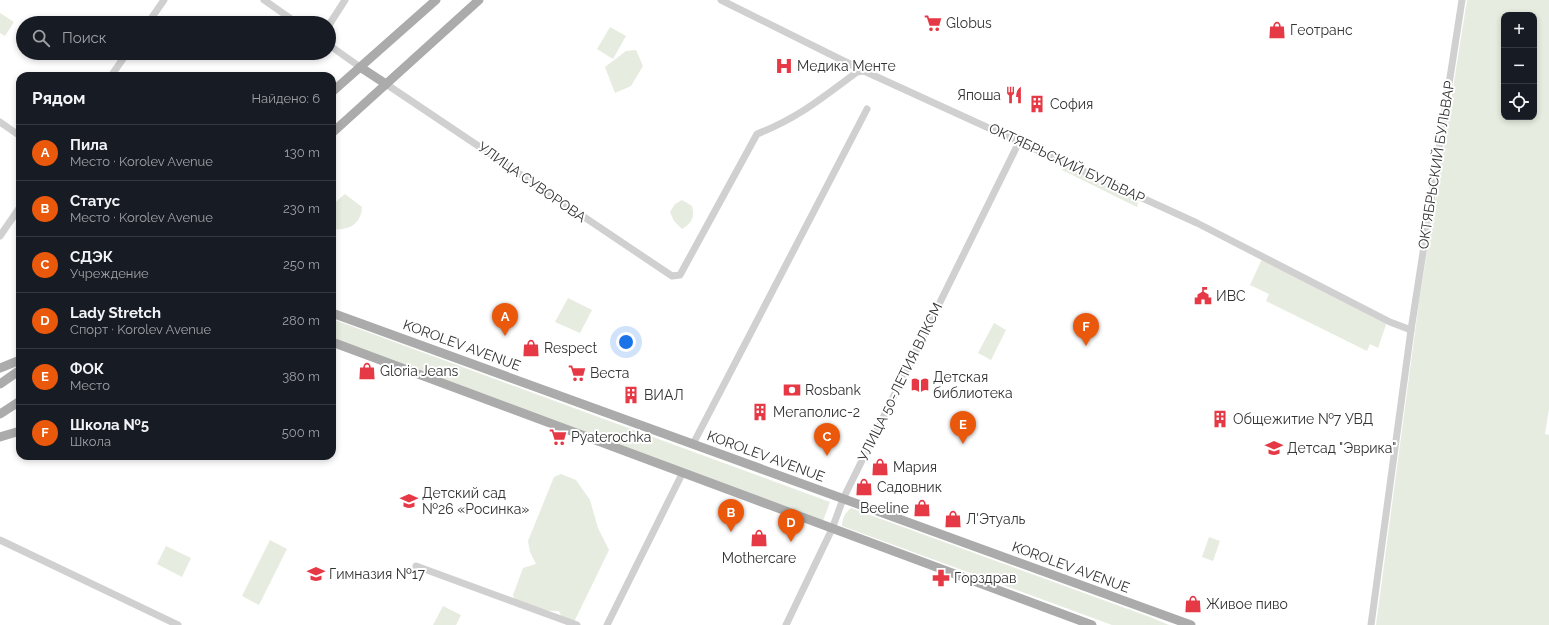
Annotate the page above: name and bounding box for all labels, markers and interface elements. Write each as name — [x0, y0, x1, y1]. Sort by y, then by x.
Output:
map controls — [1501, 12, 1537, 120]
button: + — [1501, 12, 1537, 48]
supermarket icon: Globus — [923, 13, 943, 33]
place label: Globus — [946, 15, 992, 31]
search box — [16, 16, 336, 60]
shop icon: Геотранс — [1267, 20, 1287, 40]
place label: Геотранс — [1290, 22, 1353, 38]
icon: search — [30, 27, 52, 49]
text: Поиск — [62, 29, 107, 47]
button: − — [1501, 48, 1537, 84]
hospital icon: Медика Менте — [774, 56, 794, 76]
place label: Медика Менте — [797, 58, 896, 74]
street label: ОКТЯБРЬСКИЙ БУЛЬВАР — [1414, 79, 1457, 250]
button: locate — [1501, 84, 1537, 120]
restaurant icon: Япоша — [1004, 85, 1024, 105]
place label: Япоша — [957, 87, 1001, 103]
text: Рядом — [32, 88, 85, 108]
text: Найдено: 6 — [252, 91, 320, 106]
building icon: София — [1027, 94, 1047, 114]
place label: София — [1050, 96, 1093, 112]
street label: ОКТЯБРЬСКИЙ БУЛЬВАР — [987, 119, 1148, 206]
text: Пила — [70, 136, 108, 154]
street label: УЛИЦА СУВОРОВА — [475, 139, 590, 226]
text: A — [41, 145, 49, 160]
text: 130 m — [284, 145, 320, 160]
text: Место · Korolev Avenue — [70, 154, 213, 169]
text: Статус — [70, 192, 120, 210]
text: B — [41, 201, 49, 216]
text: 230 m — [283, 201, 320, 216]
text: Место · Korolev Avenue — [70, 210, 213, 225]
text: СДЭК — [70, 248, 113, 266]
text: C — [41, 257, 49, 272]
text: 250 m — [283, 257, 320, 272]
text: Учреждение — [70, 266, 149, 281]
public building icon: ИВС — [1193, 286, 1213, 306]
place label: ИВС — [1216, 288, 1246, 304]
street label: УЛИЦА 50-ЛЕТИЯ ВЛКСМ — [855, 300, 945, 464]
pin: A — [492, 303, 518, 336]
text: Lady Stretch — [70, 304, 161, 322]
text: D — [40, 313, 50, 328]
text: 280 m — [282, 313, 320, 328]
pin: F — [1073, 313, 1099, 346]
street label: KOROLEV AVENUE — [400, 316, 524, 374]
text: Спорт · Korolev Avenue — [70, 322, 211, 337]
your location — [616, 332, 636, 352]
shop icon: Respect — [521, 338, 541, 358]
place label: Respect — [544, 340, 597, 356]
text: ФОК — [70, 360, 104, 378]
shop icon: Gloria Jeans — [357, 361, 377, 381]
place label: Gloria Jeans — [380, 363, 459, 379]
supermarket icon: Веста — [567, 363, 587, 383]
place label: Веста — [590, 365, 630, 381]
text: E — [41, 369, 49, 384]
text: 380 m — [282, 369, 320, 384]
place label: Детская библиотека — [933, 369, 1013, 401]
library icon: Детская библиотека — [910, 375, 930, 395]
text: Место — [70, 378, 110, 393]
bank icon: Rosbank — [782, 380, 802, 400]
place label: Rosbank — [805, 382, 861, 398]
building icon: ВИАЛ — [621, 385, 641, 405]
place label: ВИАЛ — [644, 387, 684, 403]
building icon: Мегаполис-2 — [750, 402, 770, 422]
place label: Мегаполис-2 — [773, 404, 860, 420]
building icon: Общежитие №7 УВД — [1210, 409, 1230, 429]
pin: E — [950, 411, 976, 444]
place label: Общежитие №7 УВД — [1233, 411, 1373, 427]
text: Школа №5 — [70, 416, 149, 434]
pin: C — [814, 423, 840, 456]
text: F — [41, 425, 49, 440]
text: 500 m — [282, 425, 320, 440]
supermarket icon: Pyaterochka — [548, 427, 568, 447]
street label: KOROLEV AVENUE — [705, 427, 827, 485]
place label: Pyaterochka — [571, 429, 651, 445]
text: Школа — [70, 434, 111, 449]
school or university icon: Детсад "Эврика" — [1264, 438, 1284, 458]
place label: Детсад "Эврика" — [1287, 440, 1396, 456]
shop icon: Мария — [870, 457, 890, 477]
place label: Мария — [893, 459, 937, 475]
shop icon: Садовник — [854, 477, 874, 497]
place label: Садовник — [877, 479, 942, 495]
place label: Детский сад №26 «Росинка» — [422, 485, 529, 517]
school or university icon: Детский сад №26 «Росинка» — [399, 491, 419, 511]
shop icon: Beeline — [912, 498, 932, 518]
pin: B — [718, 499, 744, 532]
place label: Beeline — [860, 500, 909, 516]
pin: D — [778, 509, 804, 542]
shop icon: Л'Этуаль — [943, 509, 963, 529]
place label: Л'Этуаль — [966, 511, 1026, 527]
shop icon: Mothercare — [749, 528, 769, 548]
street label: KOROLEV AVENUE — [1010, 538, 1132, 596]
place label: Mothercare — [722, 550, 796, 566]
school or university icon: Гимназия №17 — [306, 564, 326, 584]
place label: Гимназия №17 — [329, 566, 426, 582]
pharmacy icon: Горздрав — [931, 568, 951, 588]
place label: Горздрав — [954, 570, 1016, 586]
shop icon: Живое пиво — [1183, 594, 1203, 614]
place label: Живое пиво — [1206, 596, 1288, 612]

